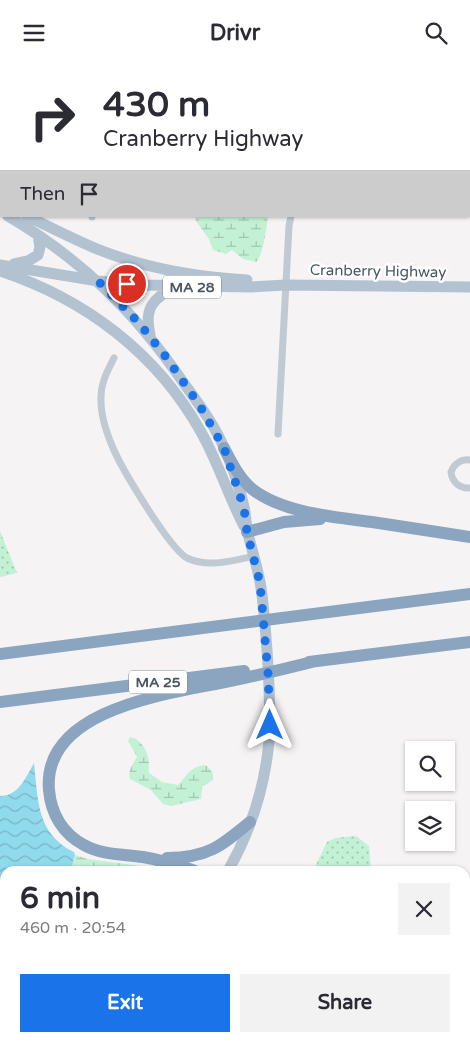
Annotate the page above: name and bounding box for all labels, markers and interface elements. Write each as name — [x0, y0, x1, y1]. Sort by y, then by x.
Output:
icon: menu — [20, 19, 48, 47]
icon: search — [422, 19, 450, 47]
text: Drivr — [210, 20, 260, 46]
text: 430 m — [103, 84, 210, 126]
icon: right — [20, 85, 85, 150]
text: Cranberry Highway — [103, 126, 303, 152]
icon: arrive — [75, 180, 103, 208]
text: Then — [20, 183, 65, 205]
street label: Cranberry Highway — [310, 261, 446, 281]
pin — [106, 263, 148, 305]
icon: arrive — [113, 270, 141, 298]
road number: MA 28 — [163, 275, 221, 298]
road number: MA 25 — [129, 671, 187, 693]
position arrow — [243, 698, 295, 750]
map controls — [405, 741, 455, 851]
button: search — [405, 741, 455, 791]
button: layers — [405, 801, 455, 851]
text: 6 min — [20, 880, 100, 917]
button: close — [398, 883, 450, 935]
text: 460 m · 20:54 — [20, 918, 126, 938]
button: Exit — [20, 974, 230, 1032]
button: Share — [240, 974, 450, 1032]

